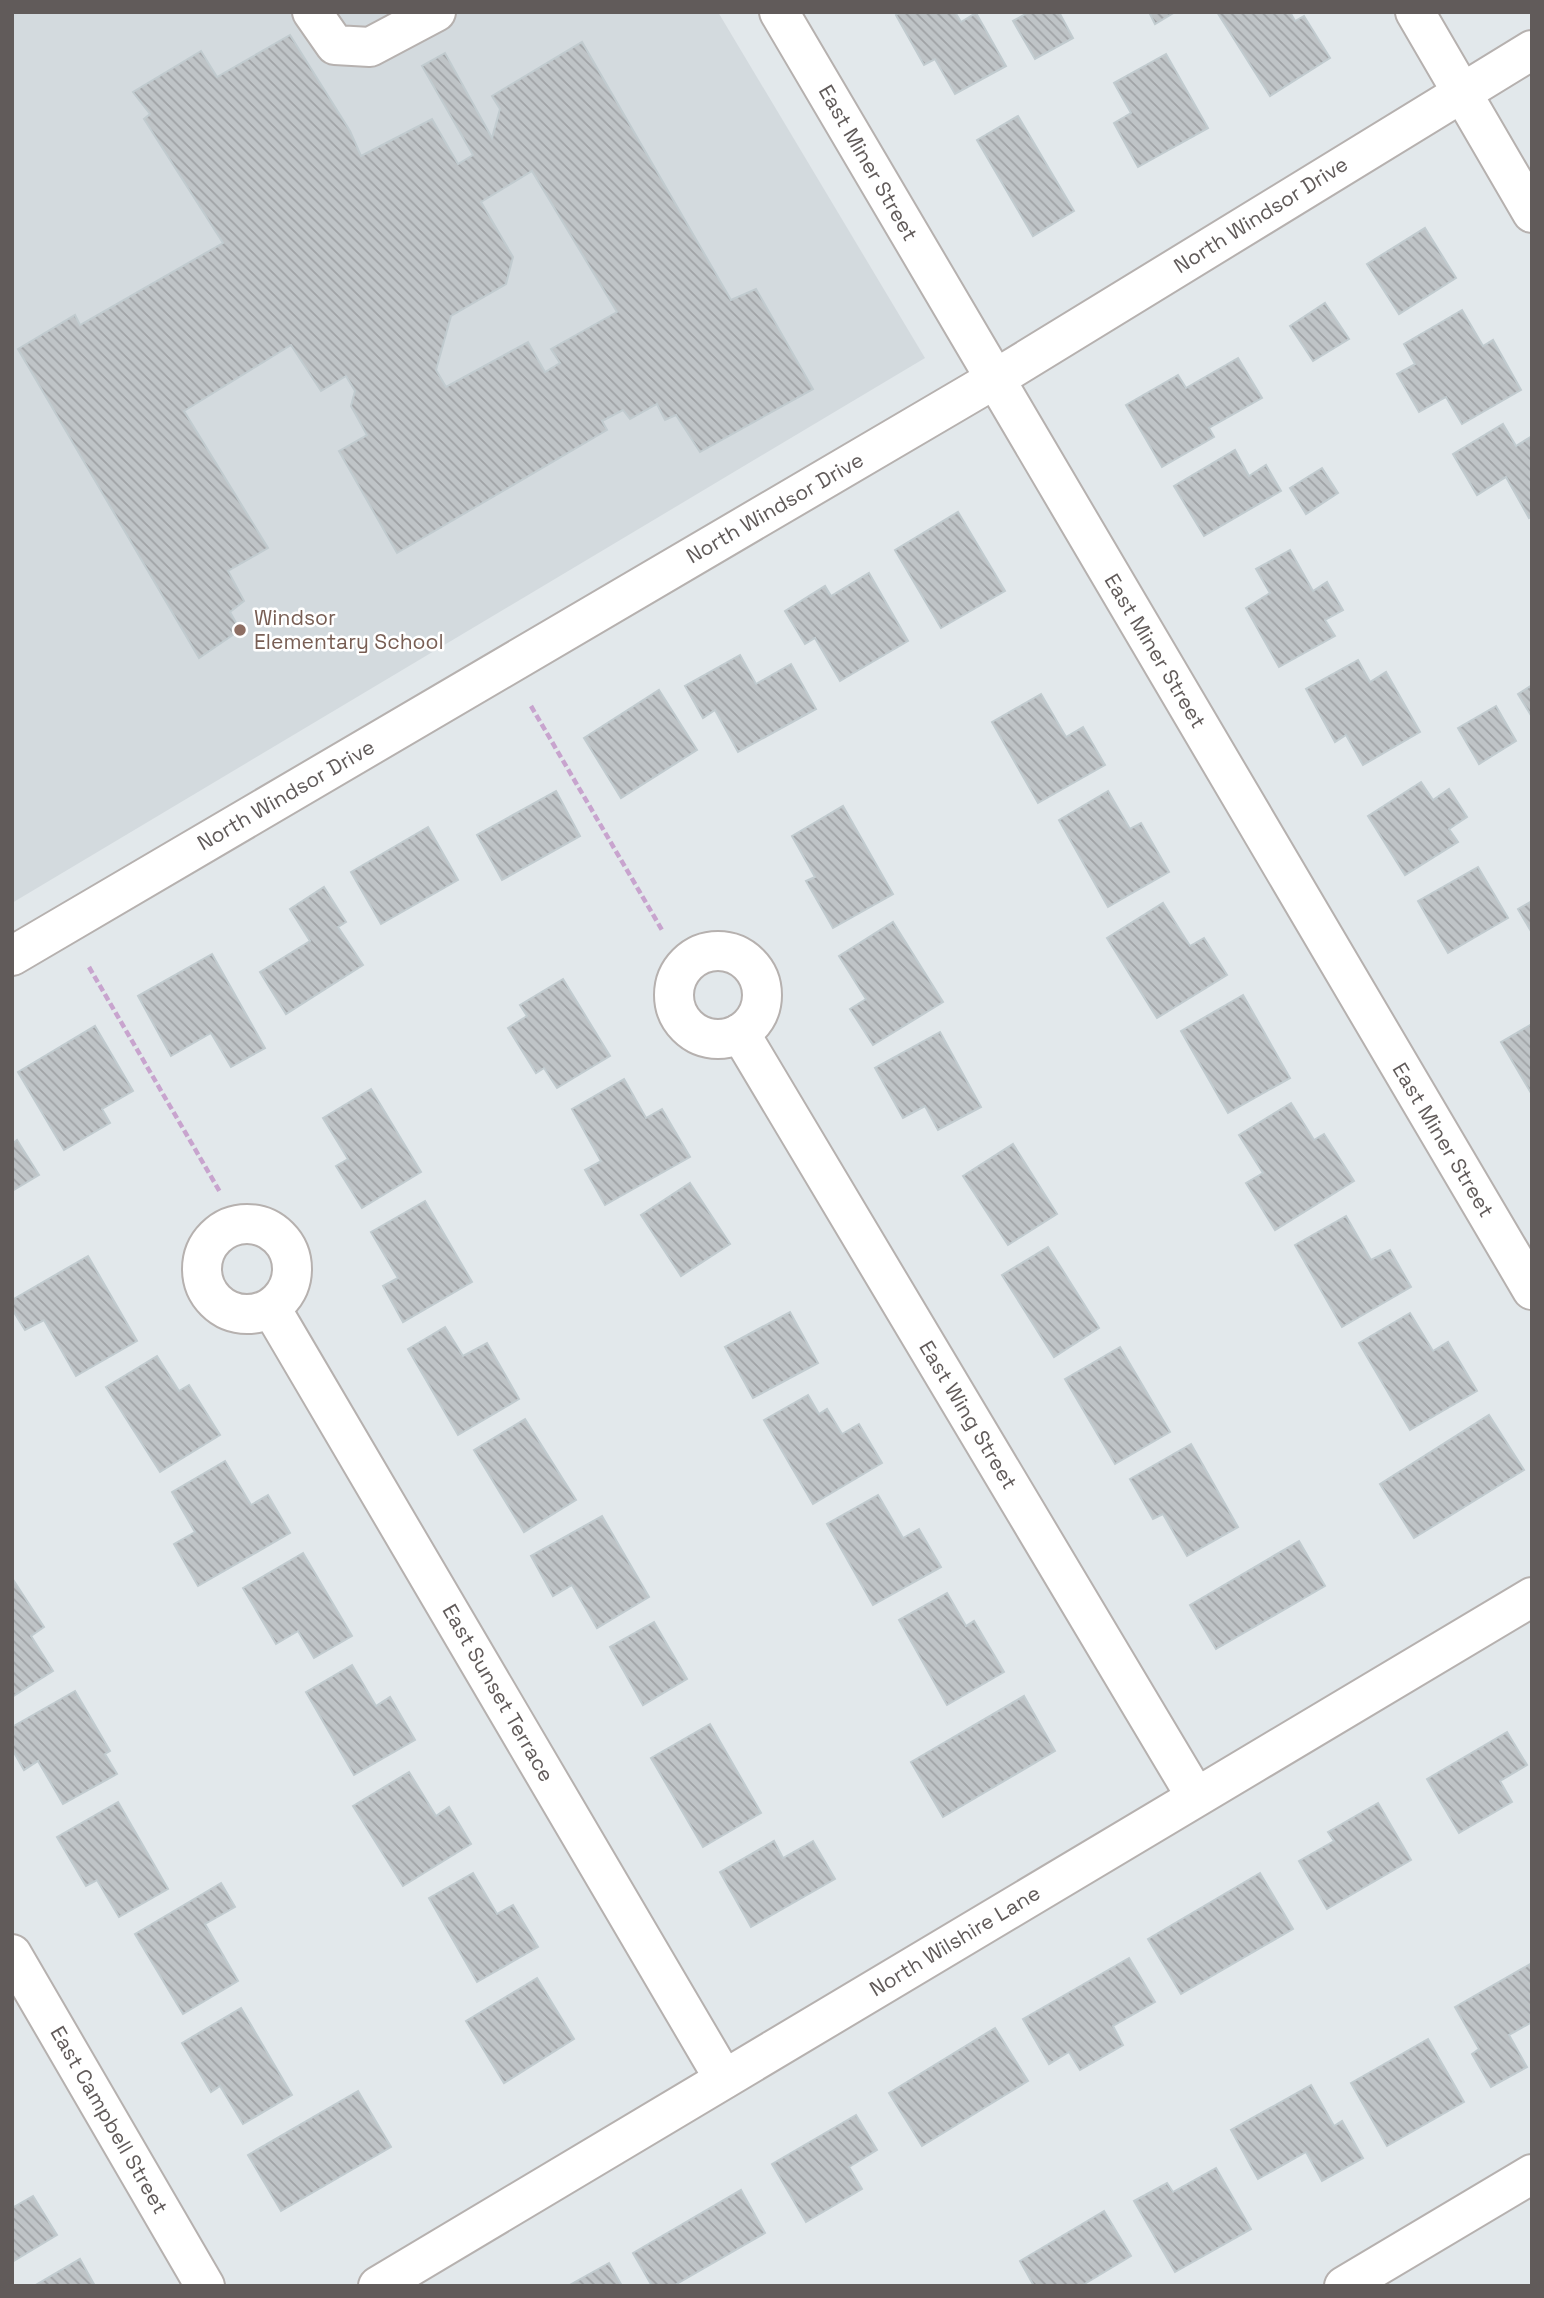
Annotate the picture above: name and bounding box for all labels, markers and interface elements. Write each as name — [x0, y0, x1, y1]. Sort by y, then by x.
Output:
street label: East Miner Street — [813, 80, 924, 246]
street label: North Windsor Drive — [1169, 150, 1353, 279]
street label: North Windsor Drive — [681, 446, 868, 569]
street label: East Miner Street — [1099, 568, 1212, 733]
place label: Windsor Elementary School — [254, 604, 444, 655]
marker: Windsor Elementary School — [232, 622, 248, 638]
street label: North Windsor Drive — [192, 733, 379, 856]
street label: East Miner Street — [1387, 1057, 1500, 1222]
street label: East Wing Street — [913, 1335, 1024, 1494]
street label: East Sunset Terrace — [437, 1599, 560, 1786]
street label: North Wilshire Lane — [864, 1879, 1045, 2002]
street label: East Campbell Street — [45, 2021, 174, 2219]

